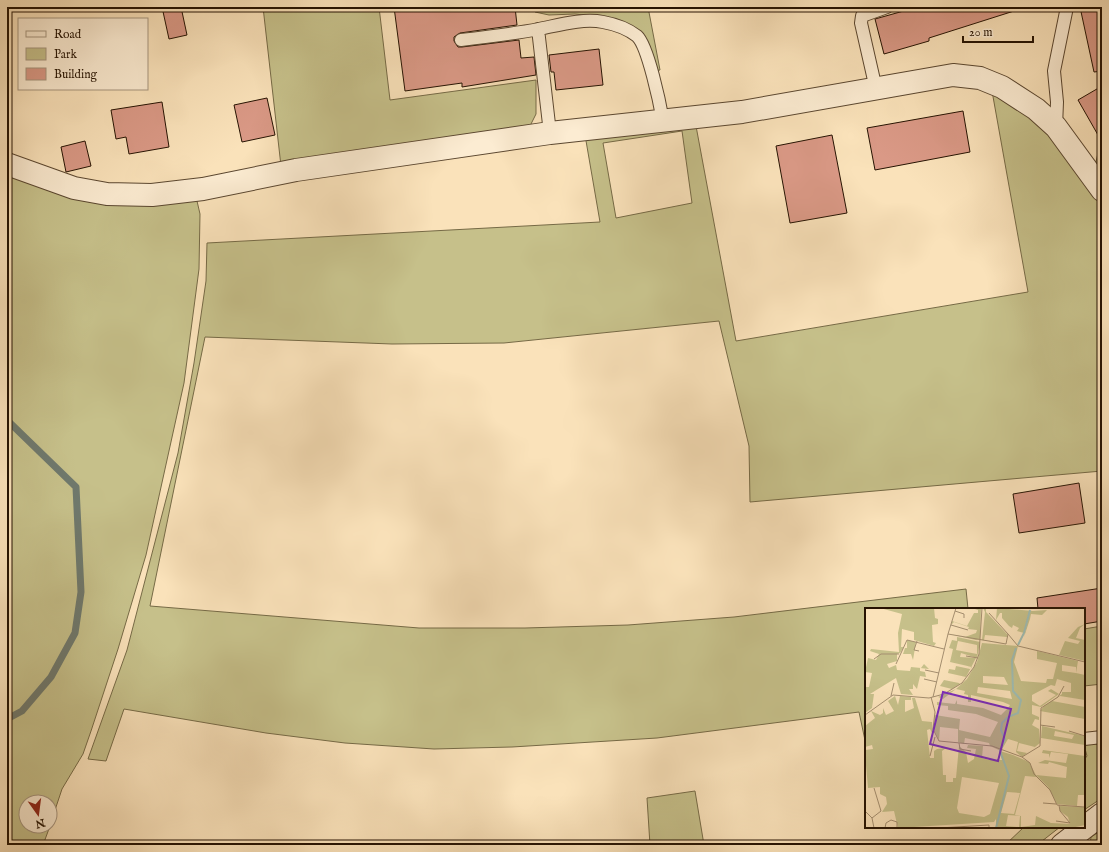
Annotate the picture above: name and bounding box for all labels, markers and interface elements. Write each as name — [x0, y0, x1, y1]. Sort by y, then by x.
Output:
legend — [18, 18, 148, 90]
scale bar — [963, 18, 1033, 44]
text: 20 m — [969, 25, 992, 40]
text: Road — [54, 27, 82, 42]
text: Park — [54, 47, 77, 62]
text: Building — [54, 67, 98, 82]
inset map — [865, 608, 1085, 828]
north arrow — [18, 794, 58, 834]
text: N — [33, 815, 47, 831]

